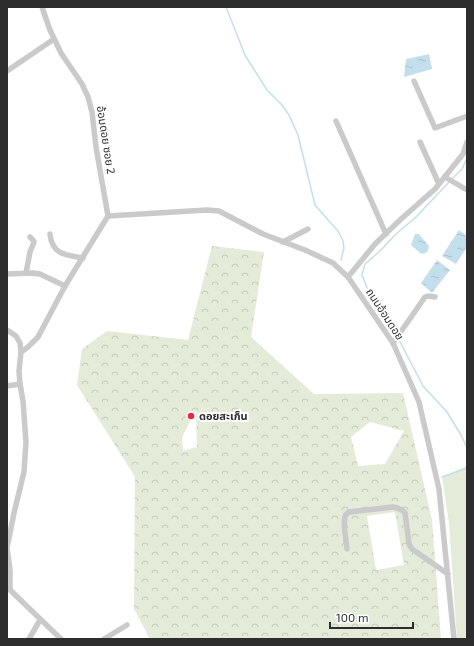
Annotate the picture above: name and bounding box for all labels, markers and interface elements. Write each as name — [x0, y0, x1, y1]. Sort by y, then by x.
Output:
street label: อ้อมดอย ซอย 2 — [95, 105, 118, 175]
street label: ถนนอ้อมดอย — [364, 285, 407, 342]
place label: ดอยสะเก็น — [199, 409, 248, 422]
marker: ดอยสะเก็น — [186, 411, 196, 421]
scale bar — [330, 604, 413, 630]
text: 100 m — [336, 610, 368, 624]

